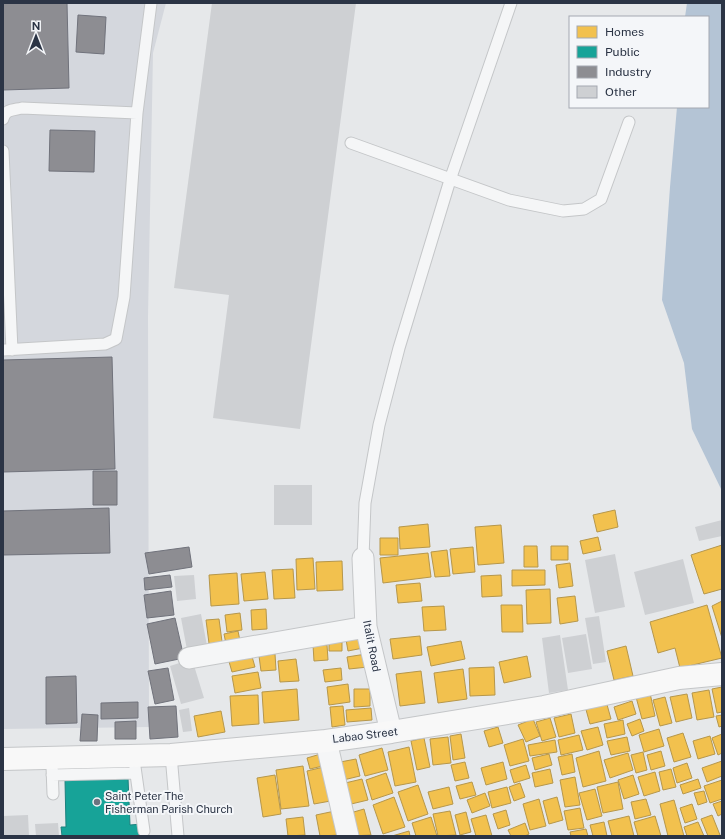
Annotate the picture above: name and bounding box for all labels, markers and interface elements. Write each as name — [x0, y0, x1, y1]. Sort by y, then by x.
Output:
north arrow — [16, 16, 56, 56]
legend — [569, 16, 709, 108]
text: N — [32, 20, 40, 32]
text: Homes — [605, 25, 644, 39]
text: Public — [605, 45, 640, 59]
text: Industry — [605, 65, 652, 79]
text: Other — [605, 85, 637, 99]
street label: Italit Road — [361, 619, 383, 673]
street label: Labao Street — [332, 725, 398, 745]
place label: Saint Peter The Fisherman Parish Church — [105, 790, 233, 815]
marker: Saint Peter The Fisherman Parish Church — [92, 797, 102, 807]

